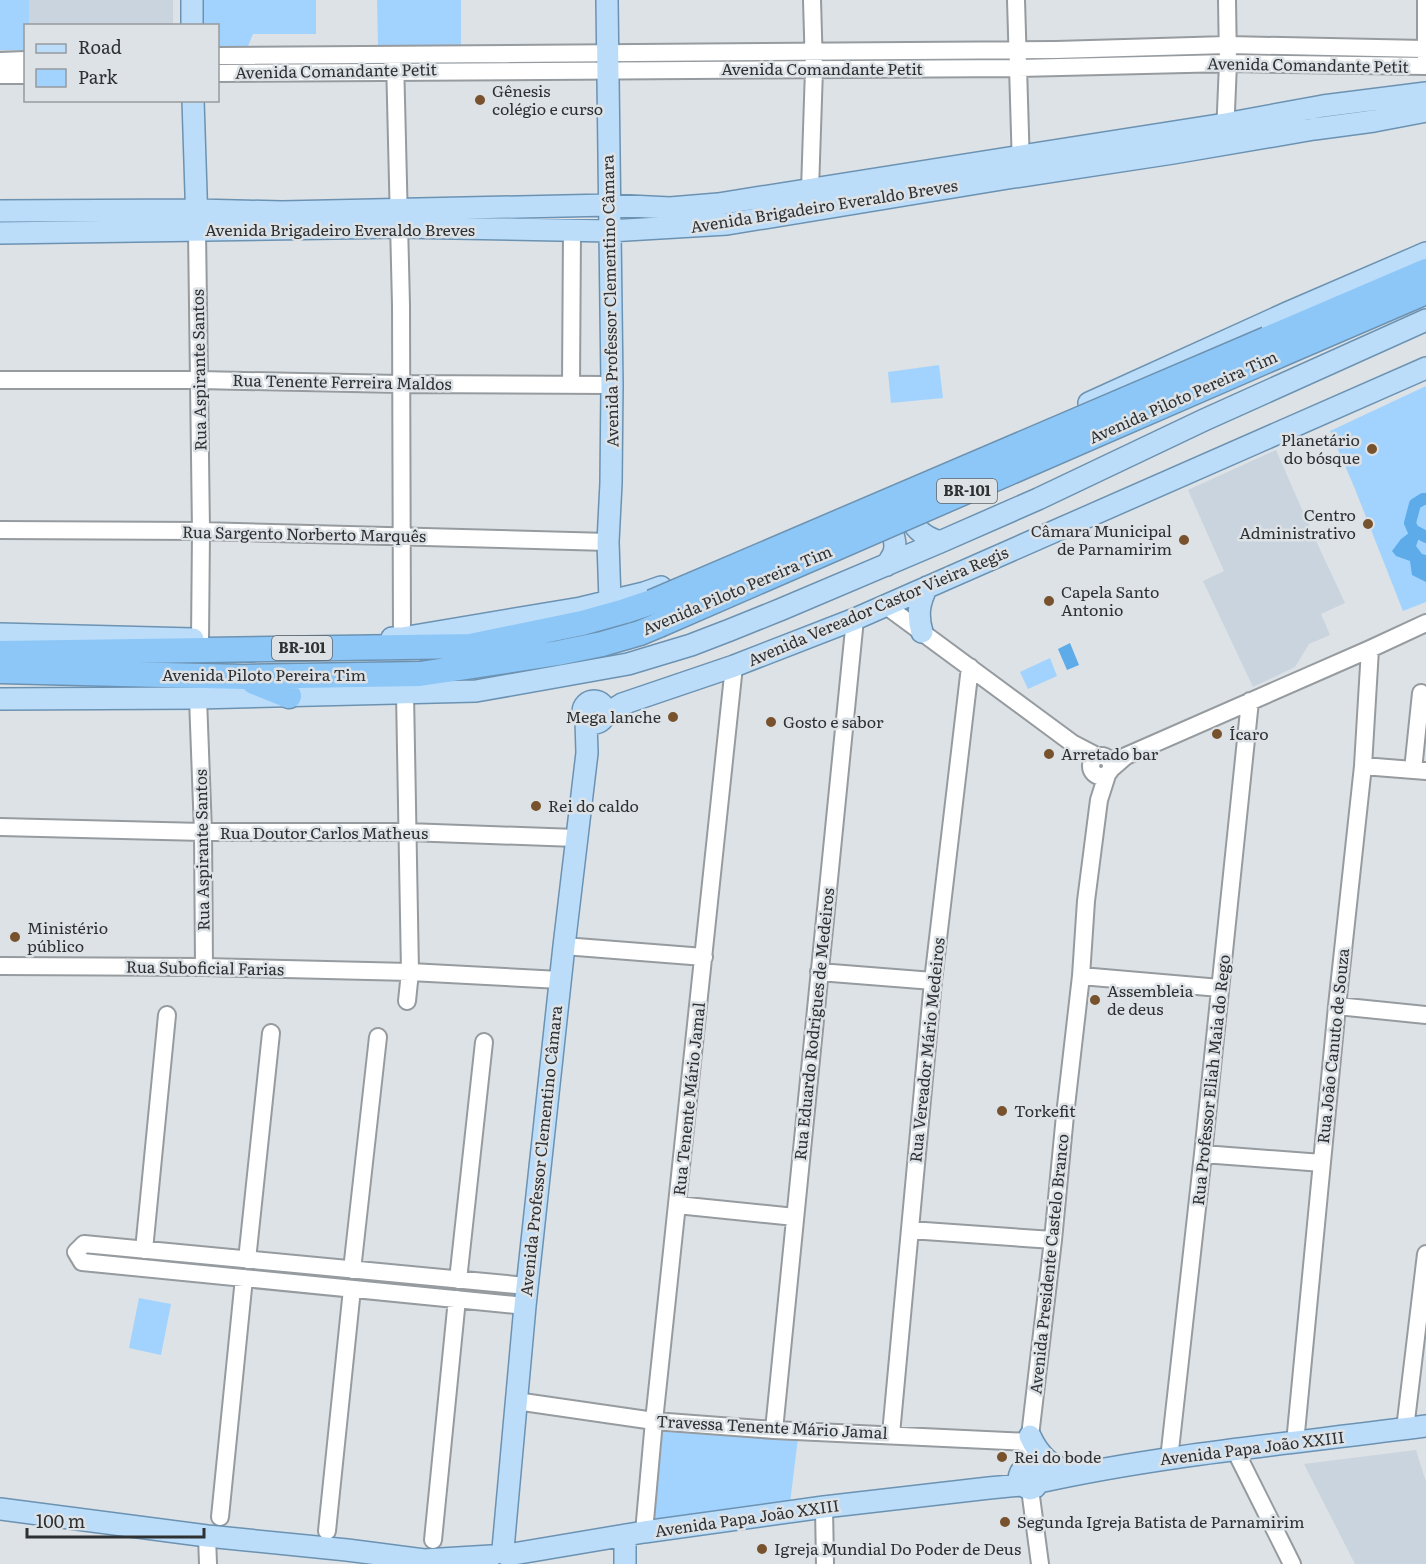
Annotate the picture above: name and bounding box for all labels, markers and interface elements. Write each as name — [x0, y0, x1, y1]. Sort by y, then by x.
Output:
legend — [24, 24, 219, 102]
text: Road — [78, 33, 122, 60]
street label: Avenida Comandante Petit — [1207, 50, 1410, 78]
street label: Avenida Comandante Petit — [235, 56, 438, 84]
street label: Avenida Comandante Petit — [721, 56, 923, 80]
text: Park — [78, 63, 119, 90]
place label: Gênesis colégio e curso — [492, 78, 603, 120]
marker: Gênesis colégio e curso — [473, 93, 487, 107]
street label: Avenida Professor Clementino Câmara — [594, 154, 624, 448]
street label: Avenida Brigadeiro Everaldo Breves — [689, 172, 959, 238]
street label: Avenida Brigadeiro Everaldo Breves — [205, 217, 475, 241]
street label: Rua Aspirante Santos — [185, 289, 211, 451]
street label: Avenida Piloto Pereira Tim — [1085, 343, 1281, 449]
street label: Rua Tenente Ferreira Maldos — [232, 367, 452, 395]
place label: Planetário do bósque — [1281, 427, 1360, 469]
marker: Planetário do bósque — [1365, 442, 1379, 456]
road number: BR-101 — [937, 479, 997, 503]
place label: Centro Administrativo — [1239, 502, 1356, 544]
marker: Centro Administrativo — [1361, 517, 1375, 531]
place label: Câmara Municipal de Parnamirim — [1031, 518, 1172, 560]
street label: Rua Sargento Norberto Marquês — [182, 519, 426, 547]
marker: Câmara Municipal de Parnamirim — [1177, 533, 1191, 547]
street label: Avenida Piloto Pereira Tim — [638, 538, 836, 640]
street label: Avenida Vereador Castor Vieira Regis — [744, 539, 1012, 671]
place label: Capela Santo Antonio — [1061, 579, 1159, 621]
marker: Capela Santo Antonio — [1042, 594, 1056, 608]
road number: BR-101 — [272, 636, 332, 660]
street label: Avenida Piloto Pereira Tim — [162, 662, 366, 686]
place label: Mega lanche — [565, 704, 661, 728]
place label: Gosto e sabor — [783, 709, 884, 733]
marker: Mega lanche — [666, 710, 680, 724]
marker: Gosto e sabor — [764, 715, 778, 729]
place label: Ícaro — [1229, 721, 1269, 745]
marker: Ícaro — [1210, 727, 1224, 741]
place label: Arretado bar — [1061, 741, 1159, 765]
marker: Arretado bar — [1042, 747, 1056, 761]
street label: Rua Aspirante Santos — [188, 769, 214, 931]
place label: Rei do caldo — [548, 793, 639, 817]
marker: Rei do caldo — [529, 799, 543, 813]
street label: Rua Doutor Carlos Matheus — [220, 820, 428, 844]
street label: Rua Eduardo Rodrigues de Medeiros — [787, 887, 839, 1161]
place label: Ministério público — [27, 915, 108, 957]
marker: Ministério público — [8, 930, 22, 944]
street label: Rua Vereador Mário Medeiros — [902, 936, 950, 1163]
street label: Rua João Canuto de Souza — [1310, 947, 1354, 1145]
street label: Rua Professor Eliah Maia do Rego — [1185, 953, 1235, 1207]
street label: Rua Suboficial Farias — [126, 954, 284, 980]
place label: Assembleia de deus — [1107, 978, 1194, 1020]
marker: Assembleia de deus — [1088, 993, 1102, 1007]
street label: Rua Tenente Mário Jamal — [666, 1001, 710, 1197]
street label: Avenida Professor Clementino Câmara — [513, 1004, 567, 1298]
place label: Torkefit — [1014, 1098, 1076, 1122]
marker: Torkefit — [995, 1104, 1009, 1118]
street label: Avenida Presidente Castelo Branco — [1022, 1133, 1074, 1395]
street label: Travessa Tenente Mário Jamal — [656, 1408, 888, 1444]
street label: Avenida Papa João XXIII — [1158, 1424, 1346, 1470]
place label: Rei do bode — [1014, 1444, 1101, 1468]
marker: Rei do bode — [995, 1450, 1009, 1464]
street label: Avenida Papa João XXIII — [653, 1492, 841, 1542]
scale bar — [27, 1501, 204, 1539]
text: 100 m — [36, 1507, 85, 1534]
place label: Segunda Igreja Batista de Parnamirim — [1017, 1509, 1305, 1533]
marker: Segunda Igreja Batista de Parnamirim — [998, 1515, 1012, 1529]
place label: Igreja Mundial Do Poder de Deus — [774, 1536, 1021, 1560]
marker: Igreja Mundial Do Poder de Deus — [755, 1542, 769, 1556]

